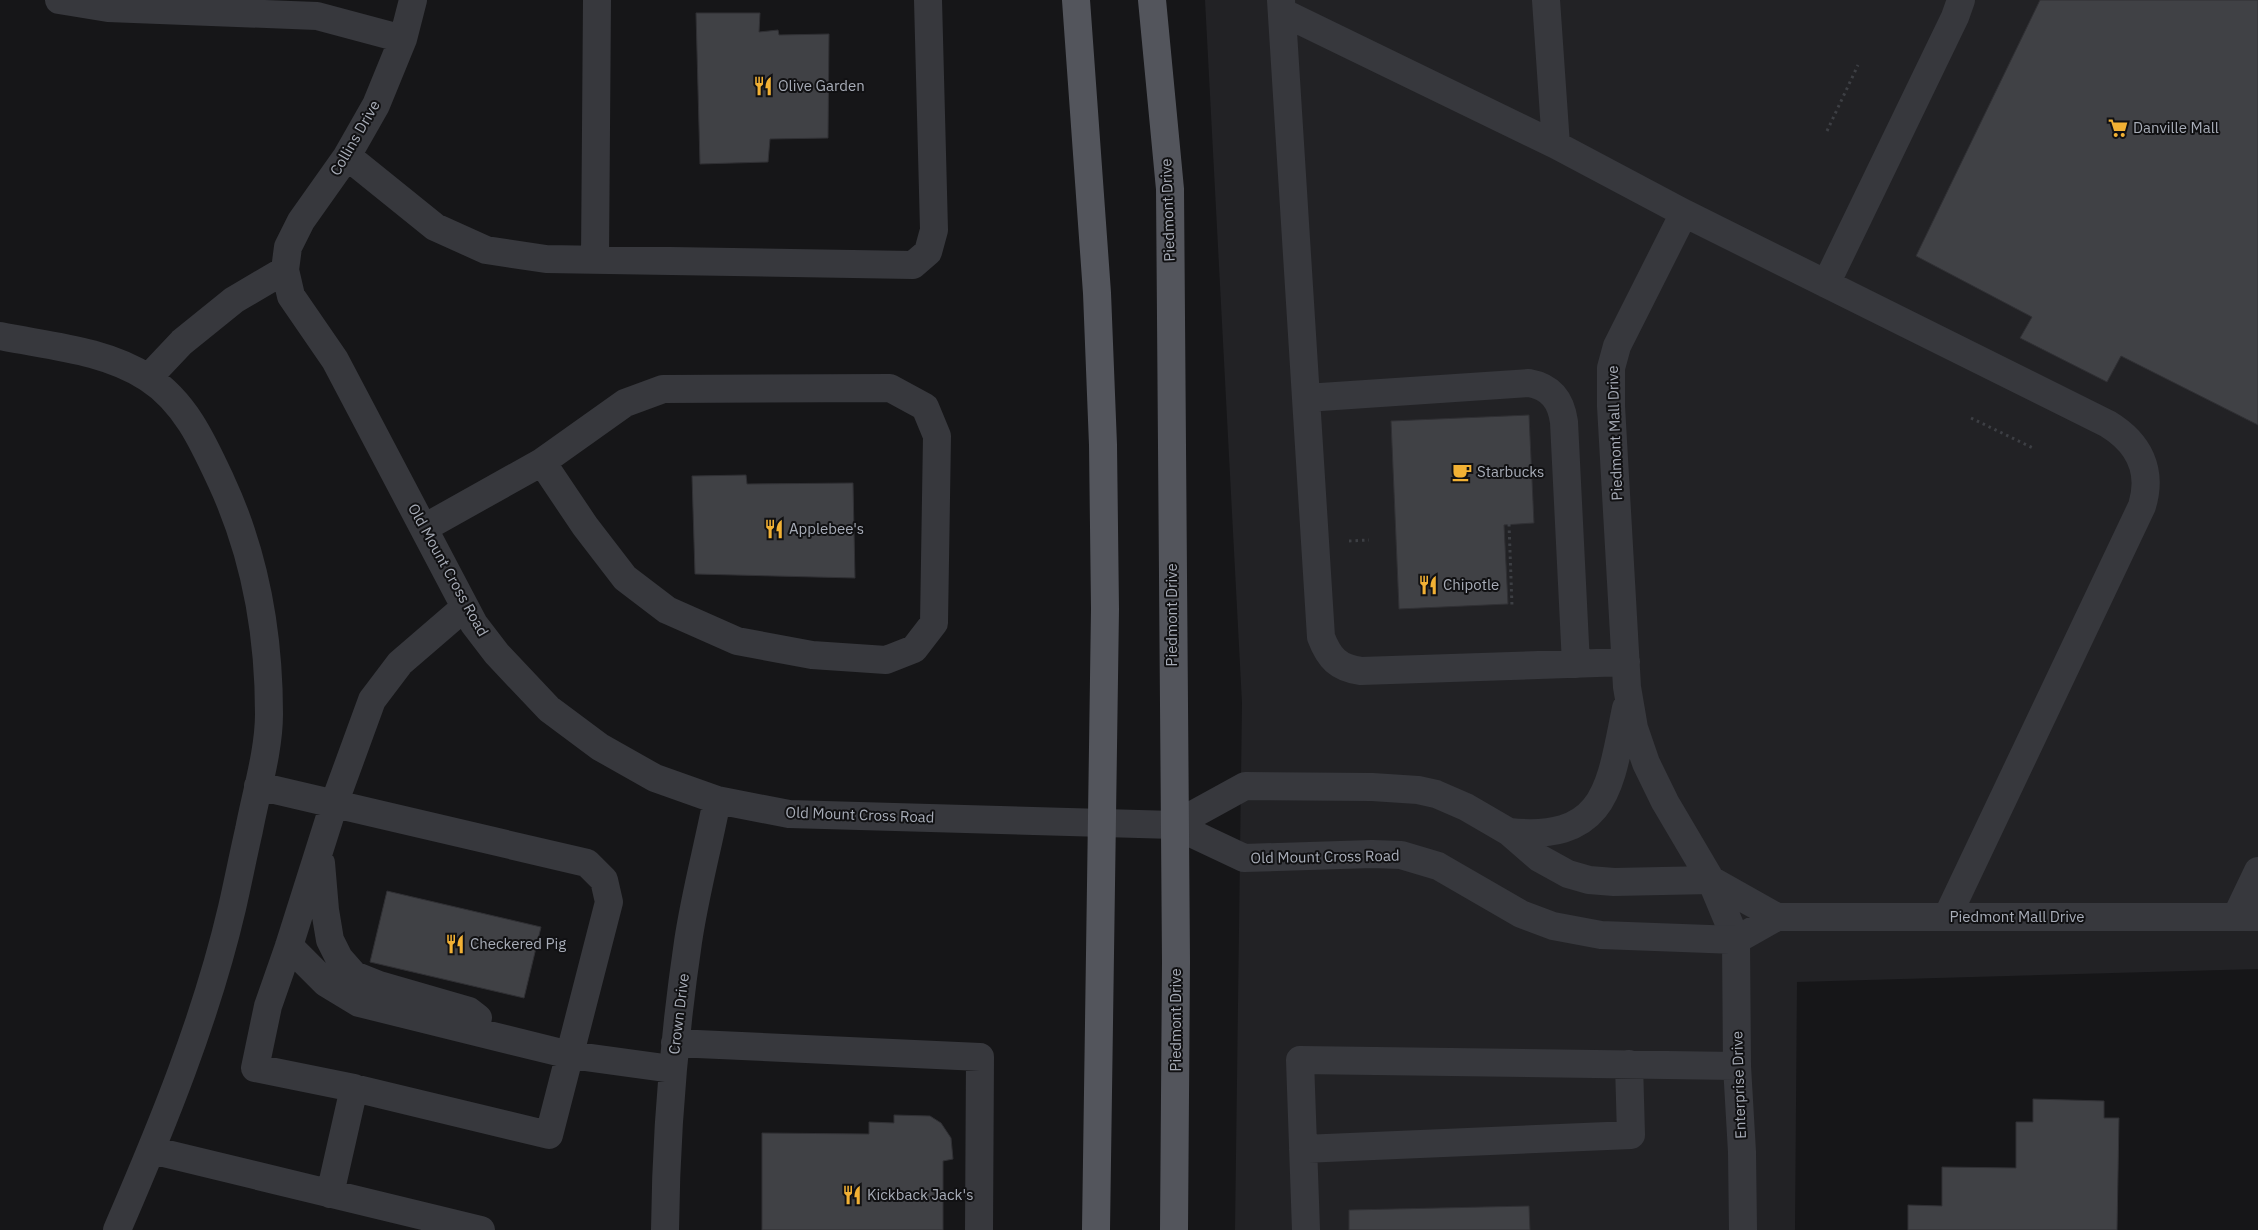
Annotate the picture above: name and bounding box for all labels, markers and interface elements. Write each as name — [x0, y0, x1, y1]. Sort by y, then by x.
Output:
restaurant icon: Olive Garden — [752, 75, 774, 97]
place label: Olive Garden — [778, 76, 865, 95]
street label: Collins Drive — [325, 97, 384, 179]
supermarket icon: Danville Mall — [2107, 117, 2129, 139]
place label: Danville Mall — [2133, 118, 2219, 137]
street label: Piedmont Drive — [1156, 158, 1179, 262]
street label: Piedmont Mall Drive — [1603, 365, 1626, 501]
cafe icon: Starbucks — [1451, 461, 1473, 483]
place label: Starbucks — [1477, 462, 1544, 481]
street label: Old Mount Cross Road — [404, 500, 493, 640]
restaurant icon: Applebee's — [763, 518, 785, 540]
place label: Applebee's — [789, 519, 864, 538]
street label: Piedmont Drive — [1162, 563, 1181, 667]
restaurant icon: Chipotle — [1417, 574, 1439, 596]
place label: Chipotle — [1443, 575, 1499, 594]
street label: Old Mount Cross Road — [785, 802, 935, 827]
street label: Old Mount Cross Road — [1250, 846, 1400, 867]
street label: Piedmont Mall Drive — [1949, 907, 2085, 926]
restaurant icon: Checkered Pig — [444, 933, 466, 955]
place label: Checkered Pig — [470, 934, 566, 953]
street label: Piedmont Drive — [1166, 968, 1185, 1072]
street label: Crown Drive — [664, 972, 693, 1056]
street label: Enterprise Drive — [1727, 1031, 1750, 1139]
restaurant icon: Kickback Jack's — [841, 1184, 863, 1206]
place label: Kickback Jack's — [867, 1185, 973, 1204]

